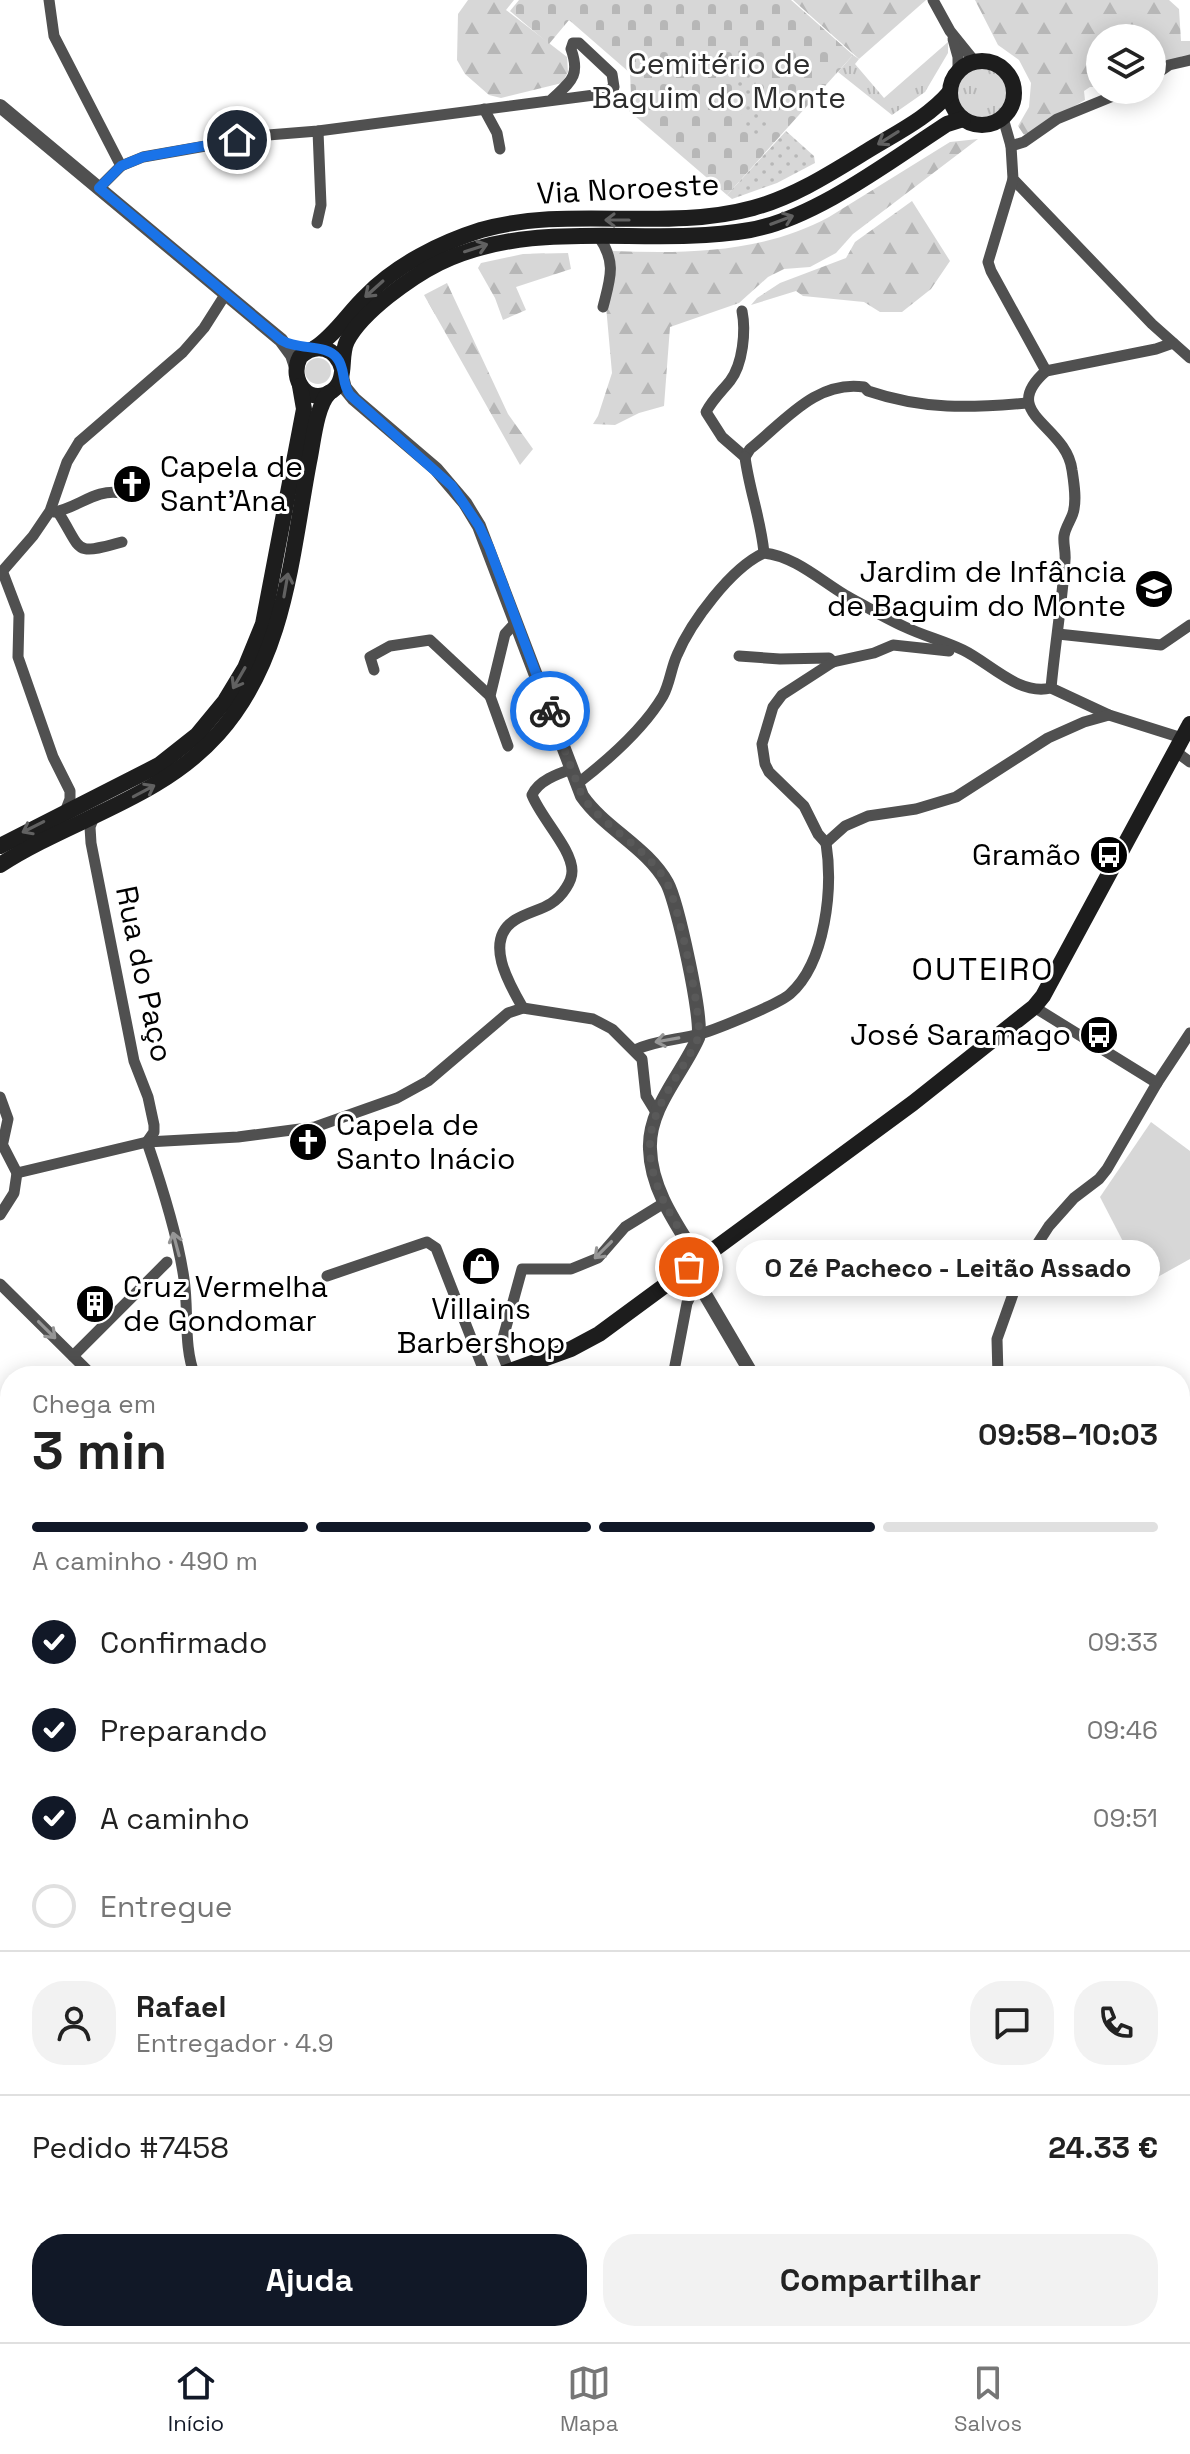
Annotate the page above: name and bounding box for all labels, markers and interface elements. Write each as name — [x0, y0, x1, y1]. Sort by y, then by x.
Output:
map controls — [1086, 24, 1166, 104]
button: layers — [1086, 24, 1166, 104]
park label: Cemitério de Baguim do Monte — [592, 44, 846, 117]
pin — [203, 106, 271, 174]
icon: home — [215, 118, 259, 162]
one-way arrow — [877, 130, 900, 146]
street label: Via Noroeste — [536, 164, 720, 213]
one-way arrow — [604, 212, 631, 228]
one-way arrow — [769, 212, 794, 226]
one-way arrow — [463, 240, 488, 255]
one-way arrow — [364, 280, 384, 298]
place label: Capela de Sant'Ana — [160, 447, 303, 520]
church icon: Capela de Sant'Ana — [111, 463, 153, 505]
place label: Jardim de Infância de Baguim do Monte — [827, 552, 1126, 625]
school or university icon: Jardim de Infância de Baguim do Monte — [1133, 568, 1175, 610]
one-way arrow — [280, 573, 295, 599]
one-way arrow — [231, 666, 247, 689]
courier — [510, 671, 590, 751]
icon: bike — [528, 689, 572, 733]
one-way arrow — [132, 782, 155, 798]
one-way arrow — [21, 820, 45, 836]
bus stop icon: Gramão — [1088, 834, 1130, 876]
place label: Gramão — [972, 835, 1081, 874]
street label: Rua do Paço — [107, 882, 182, 1065]
district label: OUTEIRO — [912, 949, 1054, 989]
bus stop icon: José Saramago — [1078, 1014, 1120, 1056]
place label: José Saramago — [850, 1015, 1071, 1054]
one-way arrow — [654, 1033, 680, 1048]
place label: Capela de Santo Inácio — [336, 1105, 516, 1178]
church icon: Capela de Santo Inácio — [287, 1121, 329, 1163]
one-way arrow — [168, 1232, 183, 1258]
pin — [655, 1233, 723, 1301]
callout: O Zé Pacheco - Leitão Assado — [737, 1239, 1161, 1295]
one-way arrow — [593, 1241, 613, 1260]
shop icon: Villains Barbershop — [460, 1245, 502, 1287]
icon: bag — [667, 1245, 711, 1289]
text: O Zé Pacheco - Leitão Assado — [765, 1251, 1132, 1285]
place label: Cruz Vermelha de Gondomar — [123, 1267, 328, 1340]
building icon: Cruz Vermelha de Gondomar — [74, 1283, 116, 1325]
place label: Villains Barbershop — [397, 1289, 565, 1362]
one-way arrow — [37, 1320, 56, 1340]
text: Chega em — [32, 1387, 156, 1421]
text: 09:58–10:03 — [978, 1415, 1158, 1454]
text: 3 min — [32, 1418, 167, 1484]
text: A caminho · 490 m — [32, 1544, 258, 1578]
icon: check — [32, 1620, 76, 1664]
text: Confirmado — [100, 1623, 267, 1662]
text: 09:33 — [1087, 1625, 1158, 1659]
icon: check — [32, 1708, 76, 1752]
text: Preparando — [100, 1711, 267, 1750]
text: 09:46 — [1087, 1713, 1158, 1747]
icon: check — [32, 1796, 76, 1840]
text: A caminho — [100, 1799, 250, 1838]
text: 09:51 — [1093, 1801, 1158, 1835]
text: Entregue — [100, 1887, 233, 1926]
button: person — [32, 1981, 116, 2065]
button: chat — [970, 1981, 1054, 2065]
button: phone — [1074, 1981, 1158, 2065]
text: Rafael — [136, 1987, 226, 2026]
text: Entregador · 4.9 — [136, 2026, 334, 2060]
text: Pedido #7458 — [32, 2128, 229, 2167]
text: 24.33 € — [1048, 2128, 1158, 2167]
button: Ajuda — [32, 2234, 587, 2326]
button: Compartilhar — [603, 2234, 1158, 2326]
tab: Início — [168, 2361, 224, 2437]
tab: Mapa — [560, 2361, 618, 2437]
tab: Salvos — [954, 2361, 1022, 2437]

